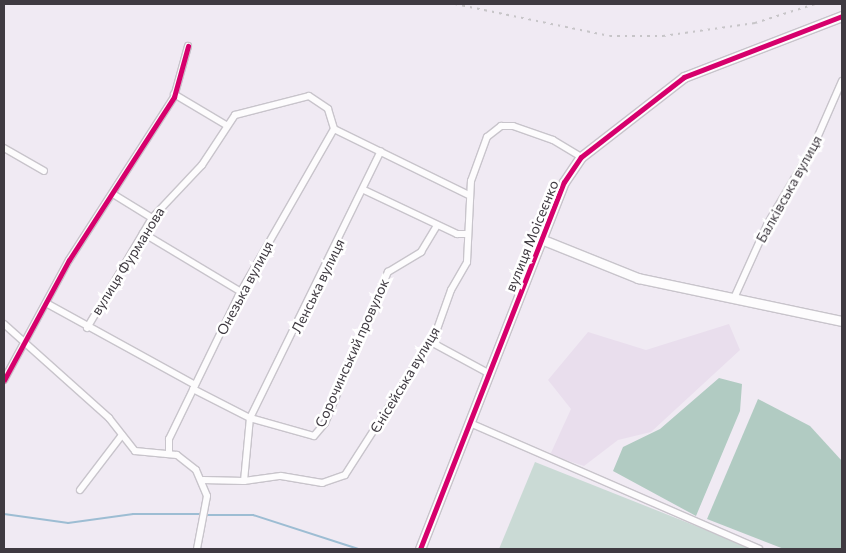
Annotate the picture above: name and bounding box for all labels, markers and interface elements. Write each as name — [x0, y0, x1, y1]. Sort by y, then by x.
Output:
street label: Балківська вулиця — [753, 132, 825, 246]
street label: вулиця Моісеєнко — [502, 178, 562, 294]
street label: вулиця Фурманова — [88, 204, 168, 318]
street label: Ленська вулиця — [288, 236, 348, 336]
street label: Онезька вулиця — [213, 238, 277, 338]
street label: Сорочинський провулок — [312, 276, 392, 430]
street label: Єнісейська вулиця — [367, 324, 443, 436]

